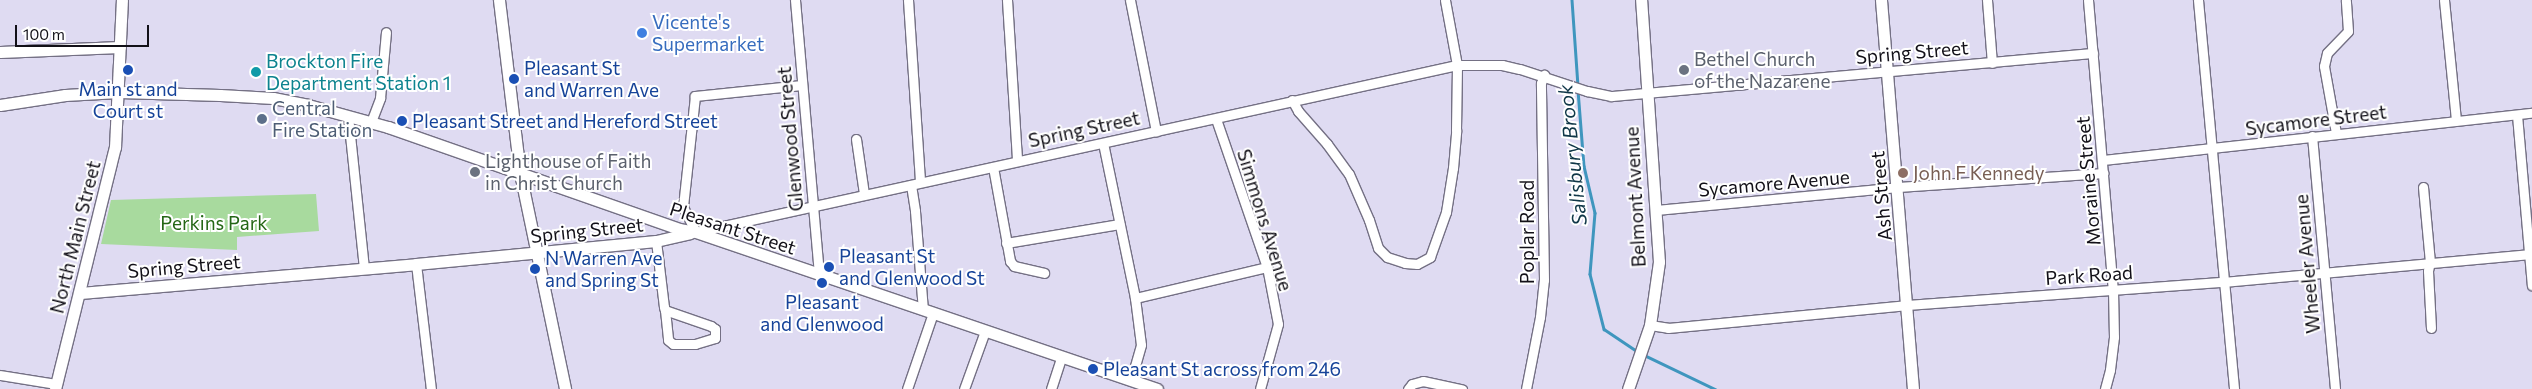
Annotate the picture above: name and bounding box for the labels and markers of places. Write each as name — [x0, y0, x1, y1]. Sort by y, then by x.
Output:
place label: Vicente's Supermarket — [652, 11, 764, 55]
marker: Vicente's Supermarket — [636, 27, 648, 39]
place label: Bethel Church of the Nazarene — [1694, 48, 1831, 92]
place label: Brockton Fire Department Station 1 — [266, 50, 451, 94]
place label: Pleasant St and Warren Ave — [524, 57, 659, 101]
marker: Main st and Court st — [122, 64, 134, 76]
marker: Bethel Church of the Nazarene — [1678, 64, 1690, 76]
marker: Brockton Fire Department Station 1 — [250, 66, 262, 78]
marker: Pleasant St and Warren Ave — [508, 73, 520, 85]
place label: Main st and Court st — [78, 78, 178, 122]
place label: Central Fire Station — [272, 97, 372, 141]
place label: Pleasant Street and Hereford Street — [412, 110, 718, 132]
marker: Central Fire Station — [256, 113, 268, 125]
marker: Pleasant Street and Hereford Street — [396, 115, 408, 127]
place label: Lighthouse of Faith in Christ Church — [485, 150, 651, 194]
place label: John F Kennedy — [1913, 162, 2045, 184]
marker: Lighthouse of Faith in Christ Church — [469, 166, 481, 178]
marker: John F Kennedy — [1897, 167, 1909, 179]
place label: Pleasant St and Glenwood St — [839, 245, 985, 289]
place label: N Warren Ave and Spring St — [545, 247, 662, 291]
marker: Pleasant St and Glenwood St — [823, 261, 835, 273]
marker: N Warren Ave and Spring St — [529, 263, 541, 275]
marker: Pleasant and Glenwood — [816, 277, 828, 289]
place label: Pleasant and Glenwood — [760, 291, 884, 335]
place label: Pleasant St across from 246 — [1103, 358, 1341, 380]
marker: Pleasant St across from 246 — [1087, 363, 1099, 375]

